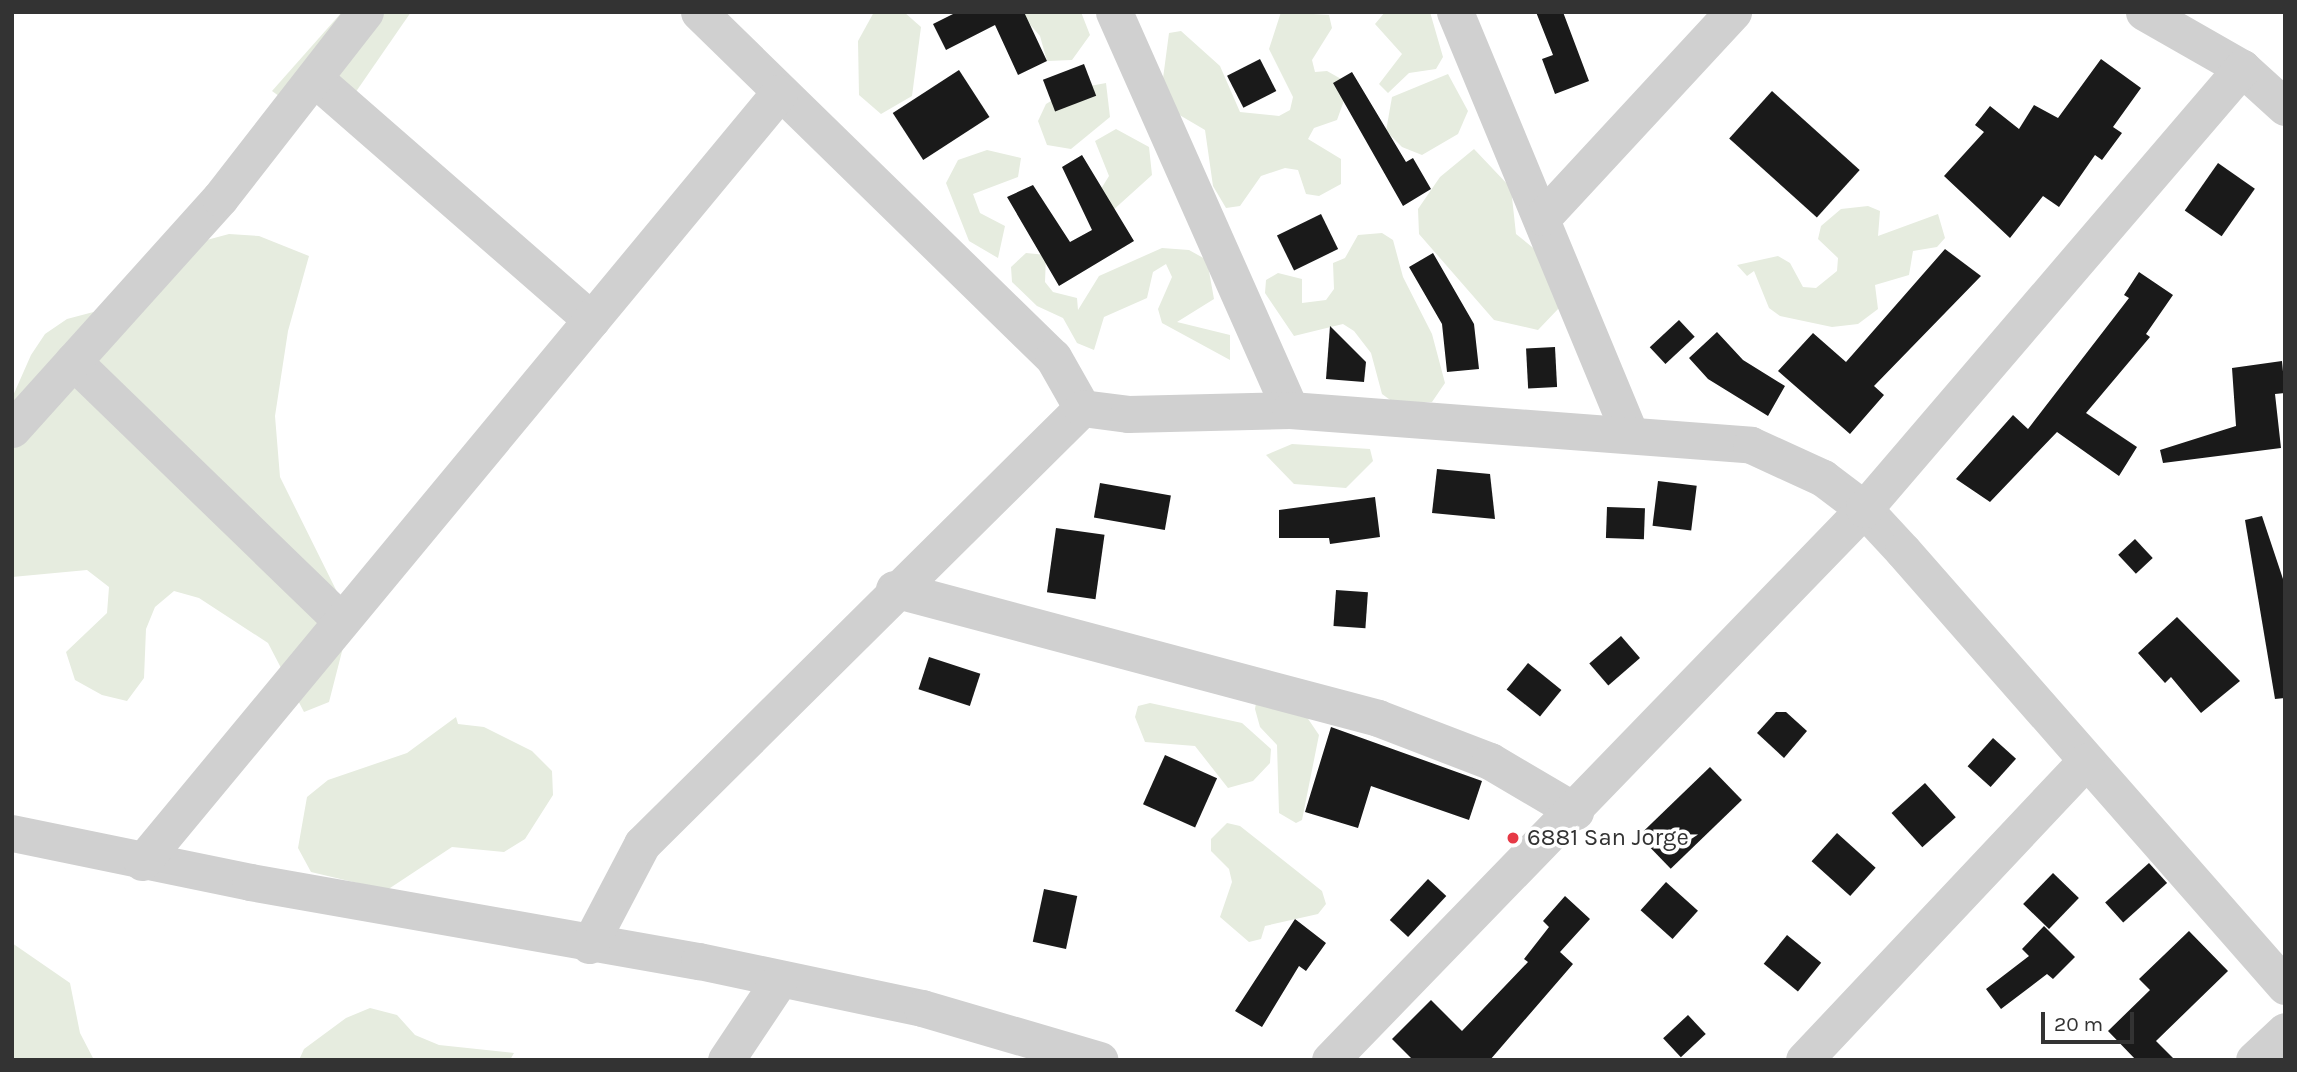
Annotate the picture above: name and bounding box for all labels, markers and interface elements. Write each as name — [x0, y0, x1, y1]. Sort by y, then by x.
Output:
place label: 6881 San Jorge — [1527, 824, 1689, 852]
marker: 6881 San Jorge — [1505, 830, 1521, 846]
scale bar — [2045, 998, 2138, 1042]
text: 20 m — [2054, 1012, 2103, 1036]

